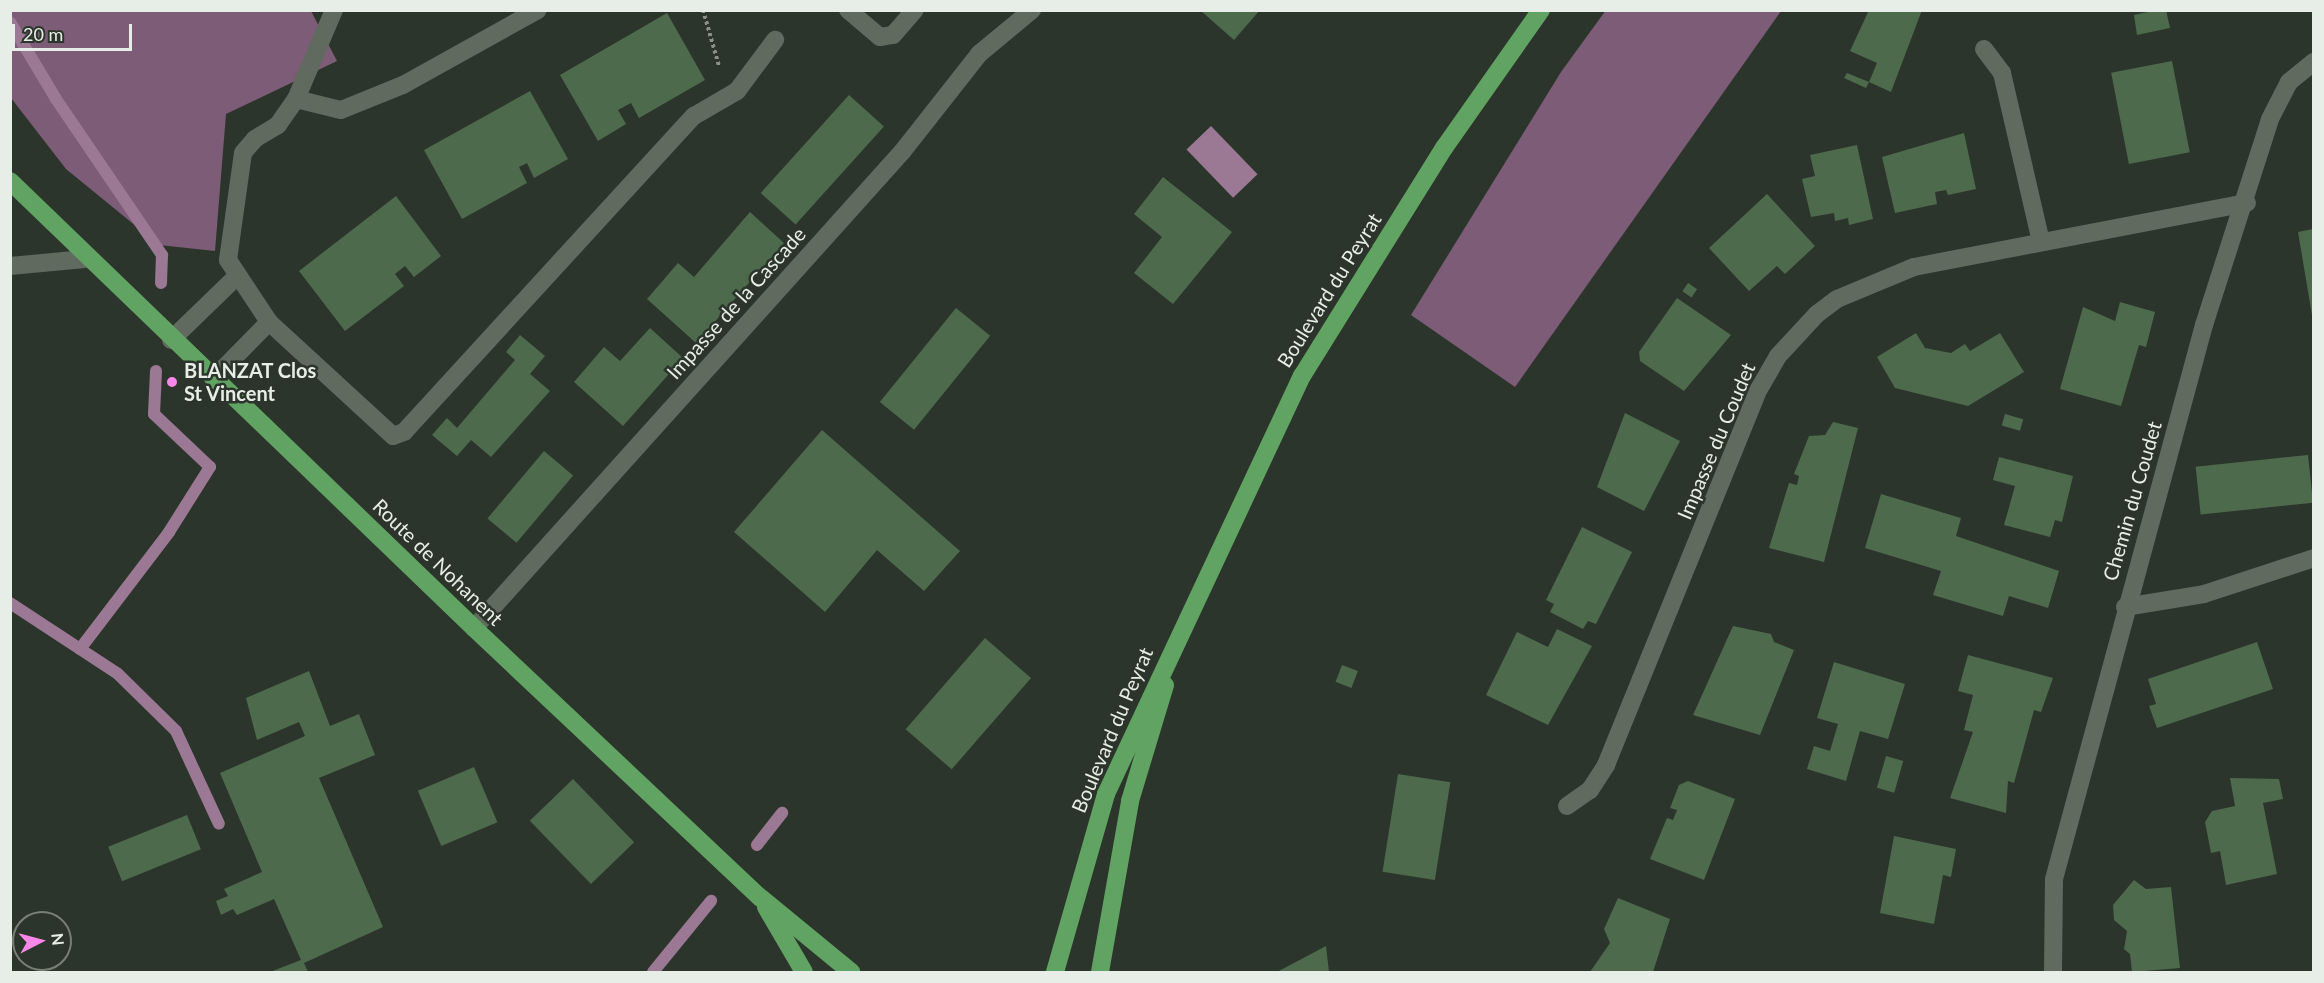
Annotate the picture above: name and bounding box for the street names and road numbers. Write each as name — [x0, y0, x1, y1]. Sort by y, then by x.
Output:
street label: Boulevard du Peyrat — [1272, 208, 1386, 372]
street label: Impasse de la Cascade — [662, 222, 810, 384]
street label: Impasse du Coudet — [1672, 359, 1760, 523]
street label: Chemin du Coudet — [2098, 419, 2166, 583]
street label: Route de Nohanent — [368, 494, 508, 630]
street label: Boulevard du Peyrat — [1066, 644, 1158, 816]

